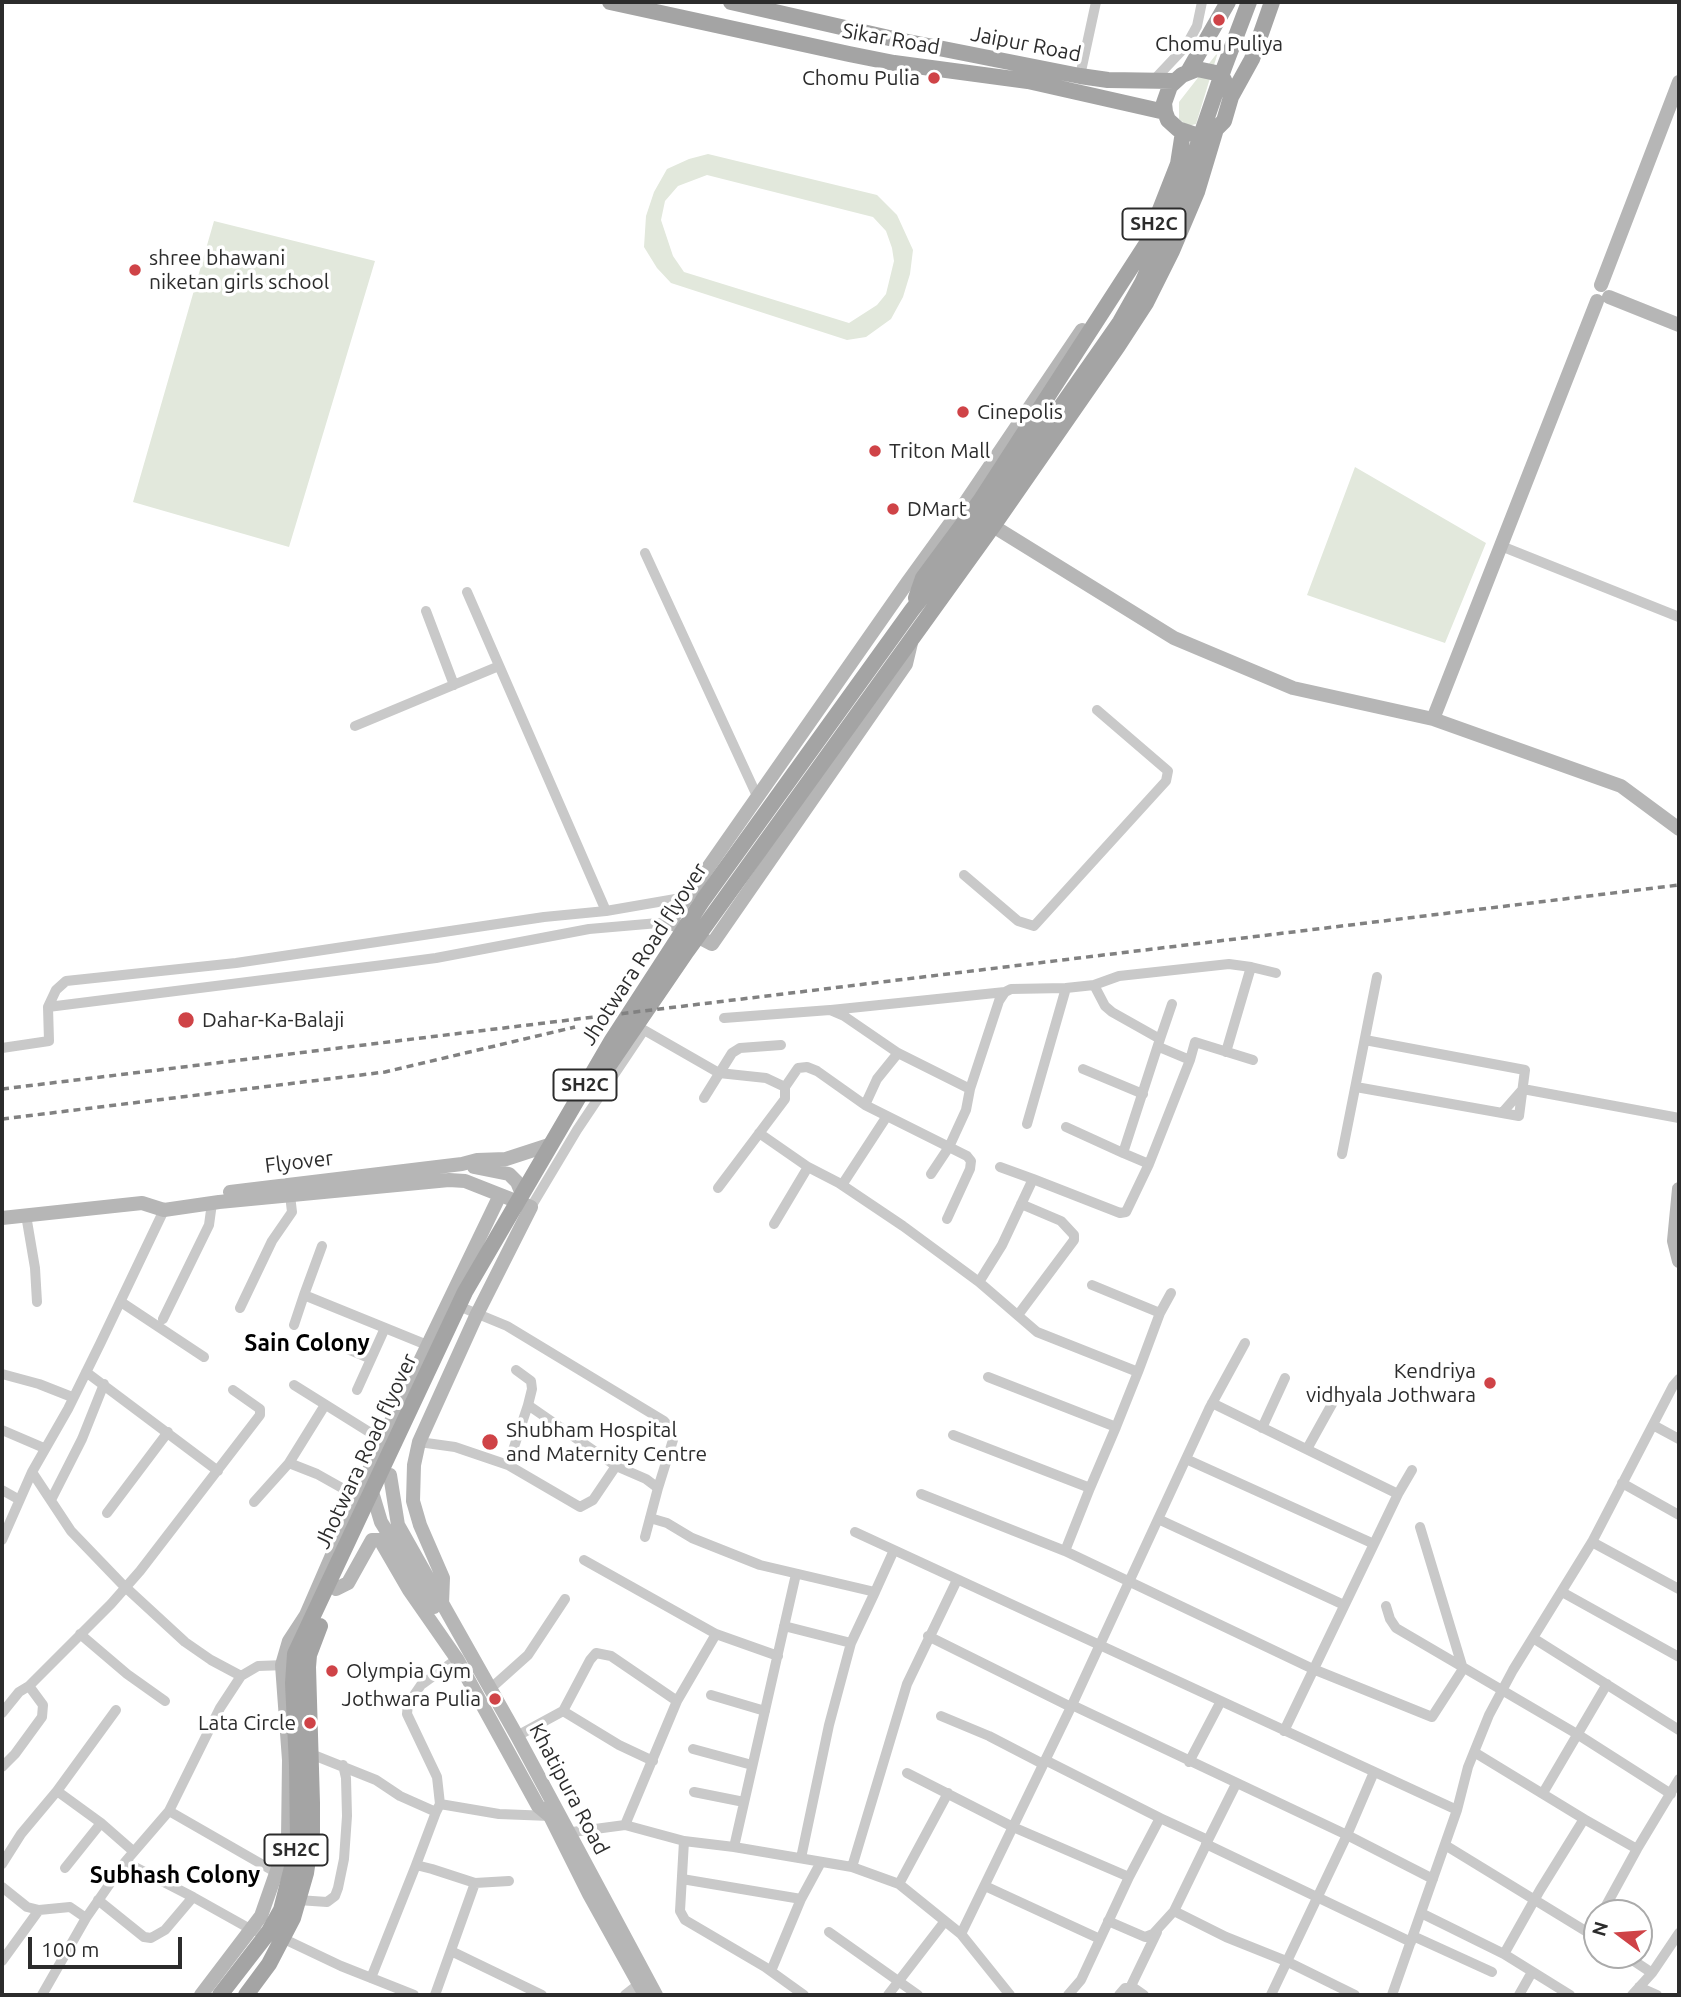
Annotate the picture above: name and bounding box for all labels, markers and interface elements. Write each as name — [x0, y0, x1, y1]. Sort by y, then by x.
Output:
marker: Chomu Puliya — [1211, 12, 1227, 28]
street label: Sikar Road — [840, 18, 942, 60]
street label: Jaipur Road — [969, 21, 1083, 67]
place label: Chomu Puliya — [1155, 31, 1283, 57]
place label: Chomu Pulia — [802, 65, 920, 91]
marker: Chomu Pulia — [926, 70, 942, 86]
road number: SH2C — [1122, 208, 1186, 240]
place label: shree bhawani niketan girls school — [149, 245, 329, 295]
marker: shree bhawani niketan girls school — [127, 262, 143, 278]
place label: Cinepolis — [977, 399, 1063, 425]
marker: Cinepolis — [955, 404, 971, 420]
place label: Triton Mall — [889, 438, 990, 464]
marker: Triton Mall — [867, 443, 883, 459]
place label: DMart — [907, 496, 967, 522]
marker: DMart — [885, 501, 901, 517]
street label: Jhotwara Road flyover — [576, 858, 712, 1050]
place label: Dahar-Ka-Balaji — [202, 1007, 344, 1033]
marker: Dahar-Ka-Balaji — [176, 1010, 196, 1030]
road number: SH2C — [554, 1070, 616, 1100]
street label: Flyover — [263, 1145, 335, 1179]
district label: Sain Colony — [244, 1329, 370, 1357]
street label: Jhotwara Road flyover — [310, 1349, 422, 1553]
place label: Kendriya vidhyala Jothwara — [1306, 1358, 1476, 1408]
marker: Kendriya vidhyala Jothwara — [1482, 1375, 1498, 1391]
place label: Shubham Hospital and Maternity Centre — [506, 1417, 707, 1467]
marker: Shubham Hospital and Maternity Centre — [480, 1432, 500, 1452]
place label: Olympia Gym — [346, 1658, 471, 1684]
marker: Olympia Gym — [324, 1663, 340, 1679]
place label: Jothwara Pulia — [342, 1686, 481, 1712]
marker: Jothwara Pulia — [487, 1691, 503, 1707]
place label: Lata Circle — [198, 1710, 296, 1736]
marker: Lata Circle — [302, 1715, 318, 1731]
street label: Khatipura Road — [524, 1719, 614, 1859]
road number: SH2C — [264, 1834, 328, 1866]
district label: Subhash Colony — [90, 1861, 260, 1889]
north arrow — [1583, 1899, 1653, 1969]
text: N — [1587, 1919, 1612, 1939]
scale bar — [32, 1924, 186, 1968]
text: 100 m — [41, 1937, 99, 1961]

